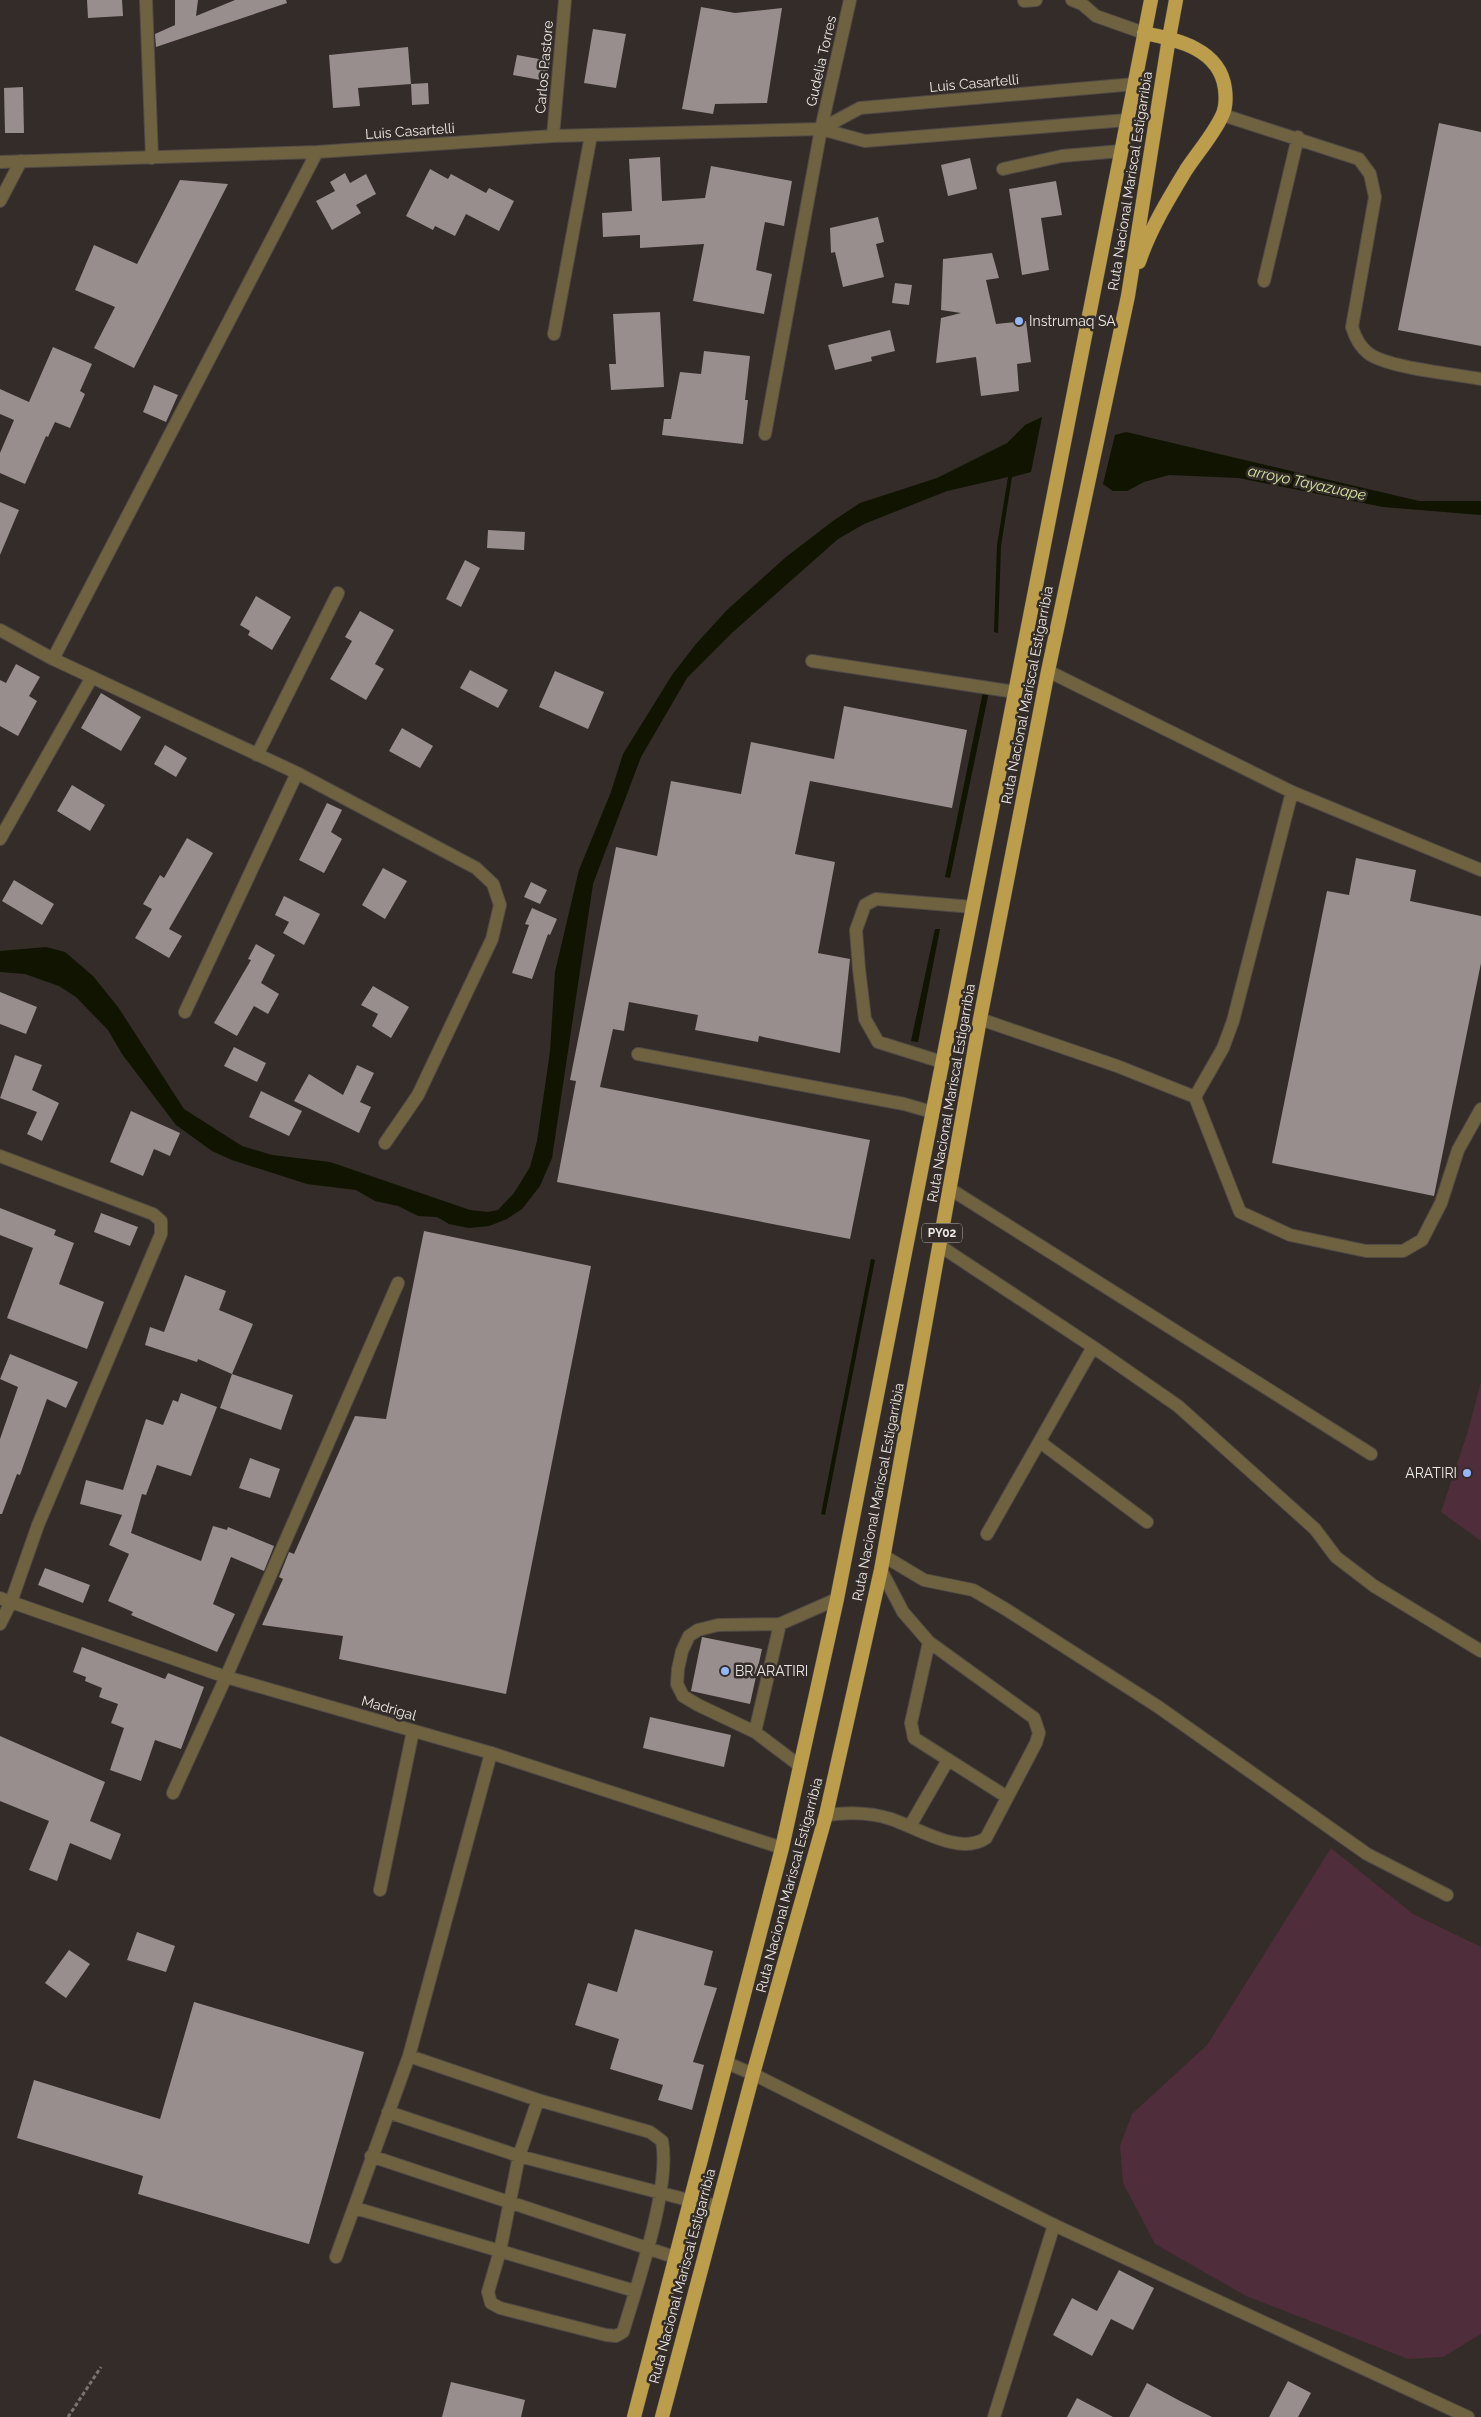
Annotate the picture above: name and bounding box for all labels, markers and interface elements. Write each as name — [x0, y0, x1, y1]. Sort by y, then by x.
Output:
street label: Gudelia Torres — [803, 14, 839, 108]
street label: Carlos Pastore — [532, 20, 556, 114]
street label: Ruta Nacional Mariscal Estigarribia — [1105, 70, 1155, 292]
street label: Luis Casartelli — [929, 71, 1019, 95]
street label: Luis Casartelli — [365, 120, 455, 142]
place label: Instrumaq SA — [1029, 313, 1116, 329]
marker: Instrumaq SA — [1013, 315, 1025, 327]
water label: arroyo Tayazuape — [1246, 462, 1368, 504]
street label: Ruta Nacional Mariscal Estigarribia — [998, 585, 1056, 805]
street label: Ruta Nacional Mariscal Estigarribia — [924, 982, 978, 1204]
road number: PY02 — [922, 1224, 962, 1242]
street label: Ruta Nacional Mariscal Estigarribia — [849, 1382, 907, 1602]
place label: ARATIRI — [1405, 1465, 1457, 1481]
marker: ARATIRI — [1461, 1467, 1473, 1479]
place label: BR ARATIRI — [735, 1663, 808, 1679]
marker: BR ARATIRI — [719, 1665, 731, 1677]
street label: Madrigal — [360, 1693, 419, 1724]
street label: Ruta Nacional Mariscal Estigarribia — [753, 1776, 825, 1994]
street label: Ruta Nacional Mariscal Estigarribia — [646, 2167, 718, 2385]

